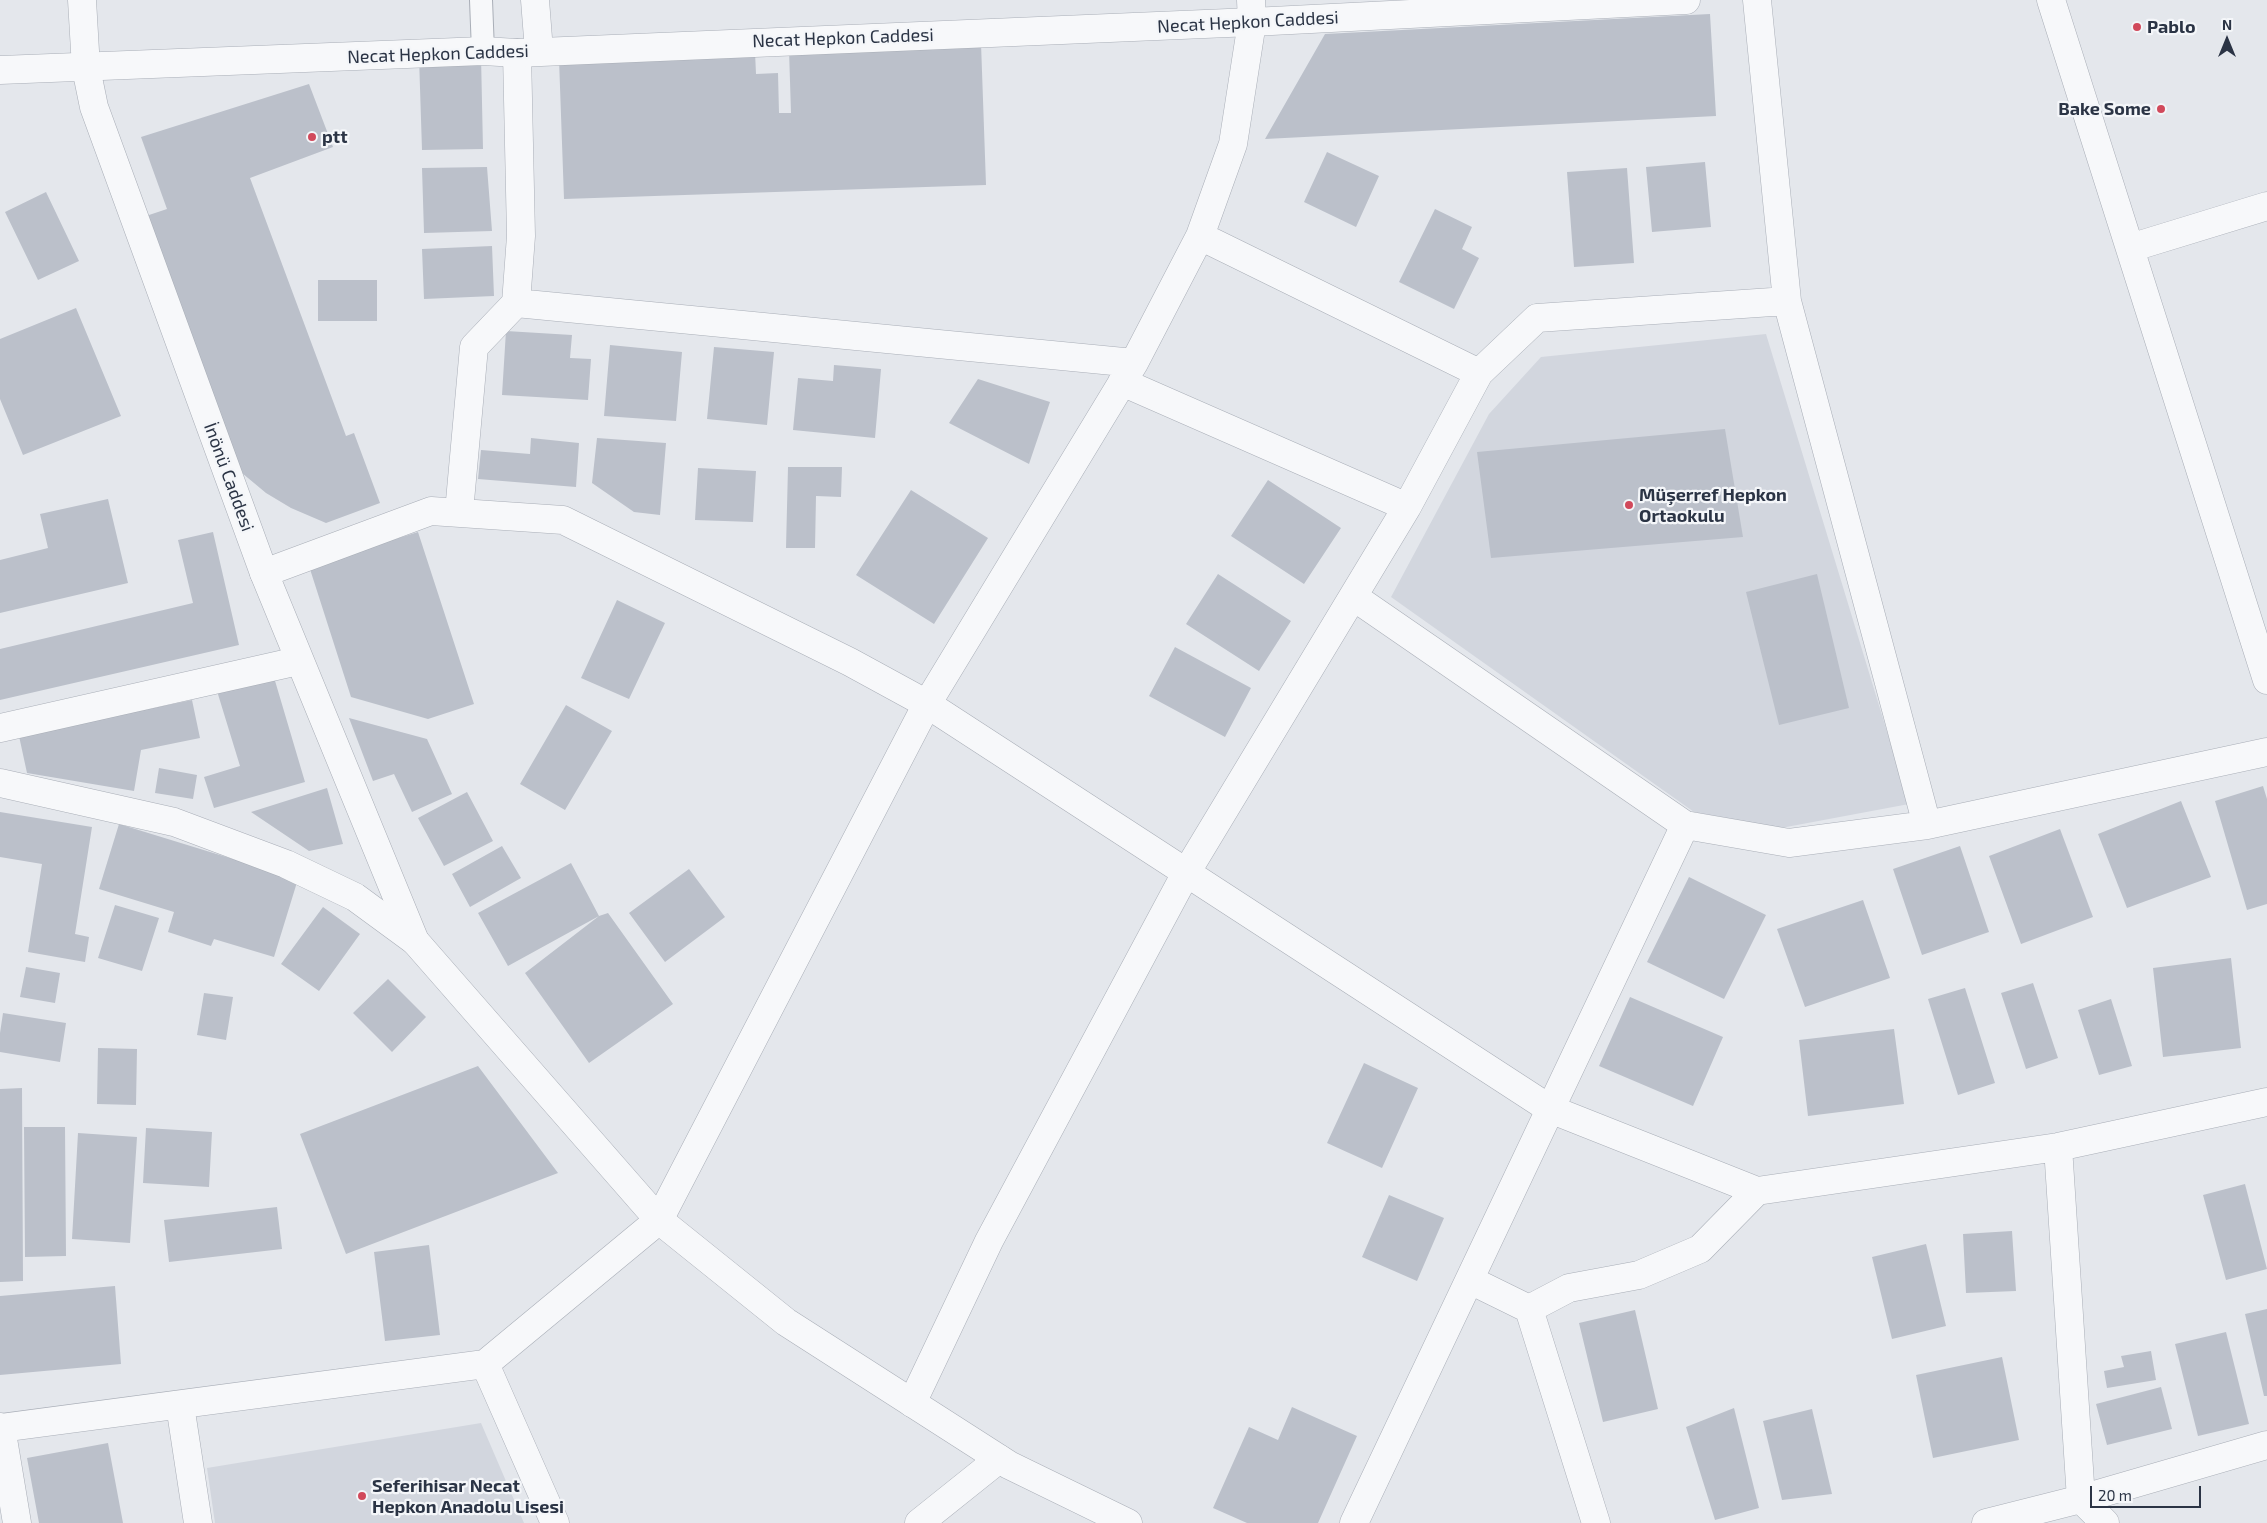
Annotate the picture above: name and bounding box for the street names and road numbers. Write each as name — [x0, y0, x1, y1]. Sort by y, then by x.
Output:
street label: Necat Hepkon Caddesi — [1157, 6, 1339, 38]
street label: Necat Hepkon Caddesi — [752, 24, 934, 52]
street label: Necat Hepkon Caddesi — [347, 40, 529, 68]
street label: İnönü Caddesi — [199, 420, 259, 534]

